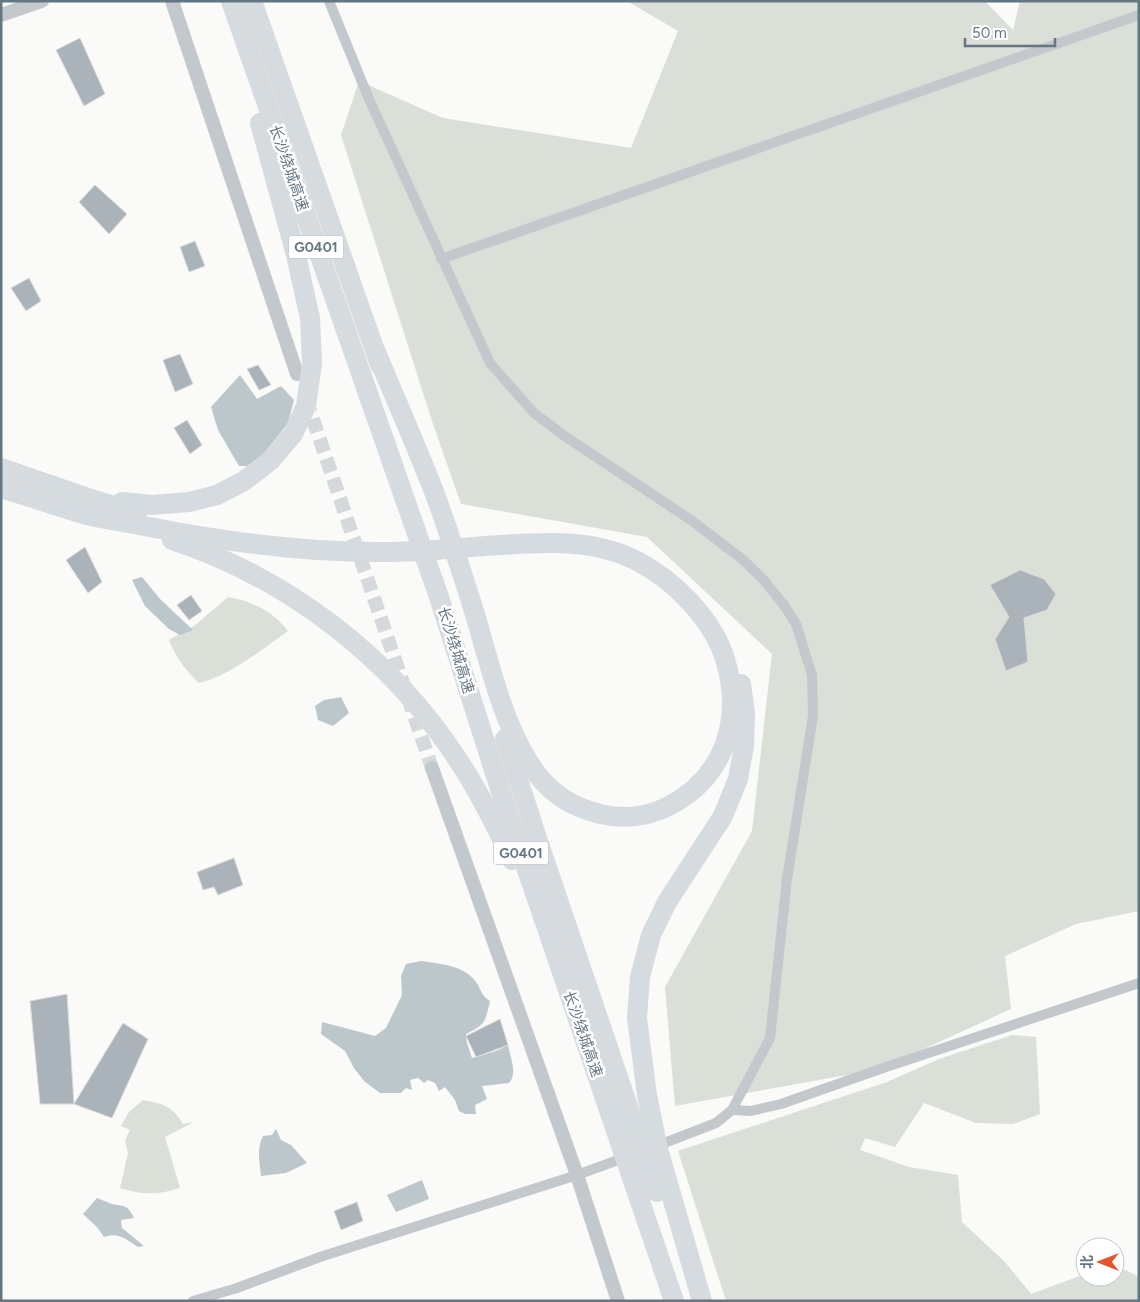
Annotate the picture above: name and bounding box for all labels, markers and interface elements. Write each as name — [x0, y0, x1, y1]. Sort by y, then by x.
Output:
scale bar — [965, 15, 1055, 47]
text: 50 m — [972, 24, 1007, 42]
street label: 长沙绕城高速 — [266, 123, 312, 213]
road number: G0401 — [288, 236, 344, 258]
street label: 长沙绕城高速 — [434, 604, 478, 696]
road number: G0401 — [494, 841, 548, 864]
street label: 长沙绕城高速 — [560, 989, 606, 1079]
north arrow — [1075, 1237, 1125, 1287]
text: 北 — [1079, 1255, 1096, 1269]

